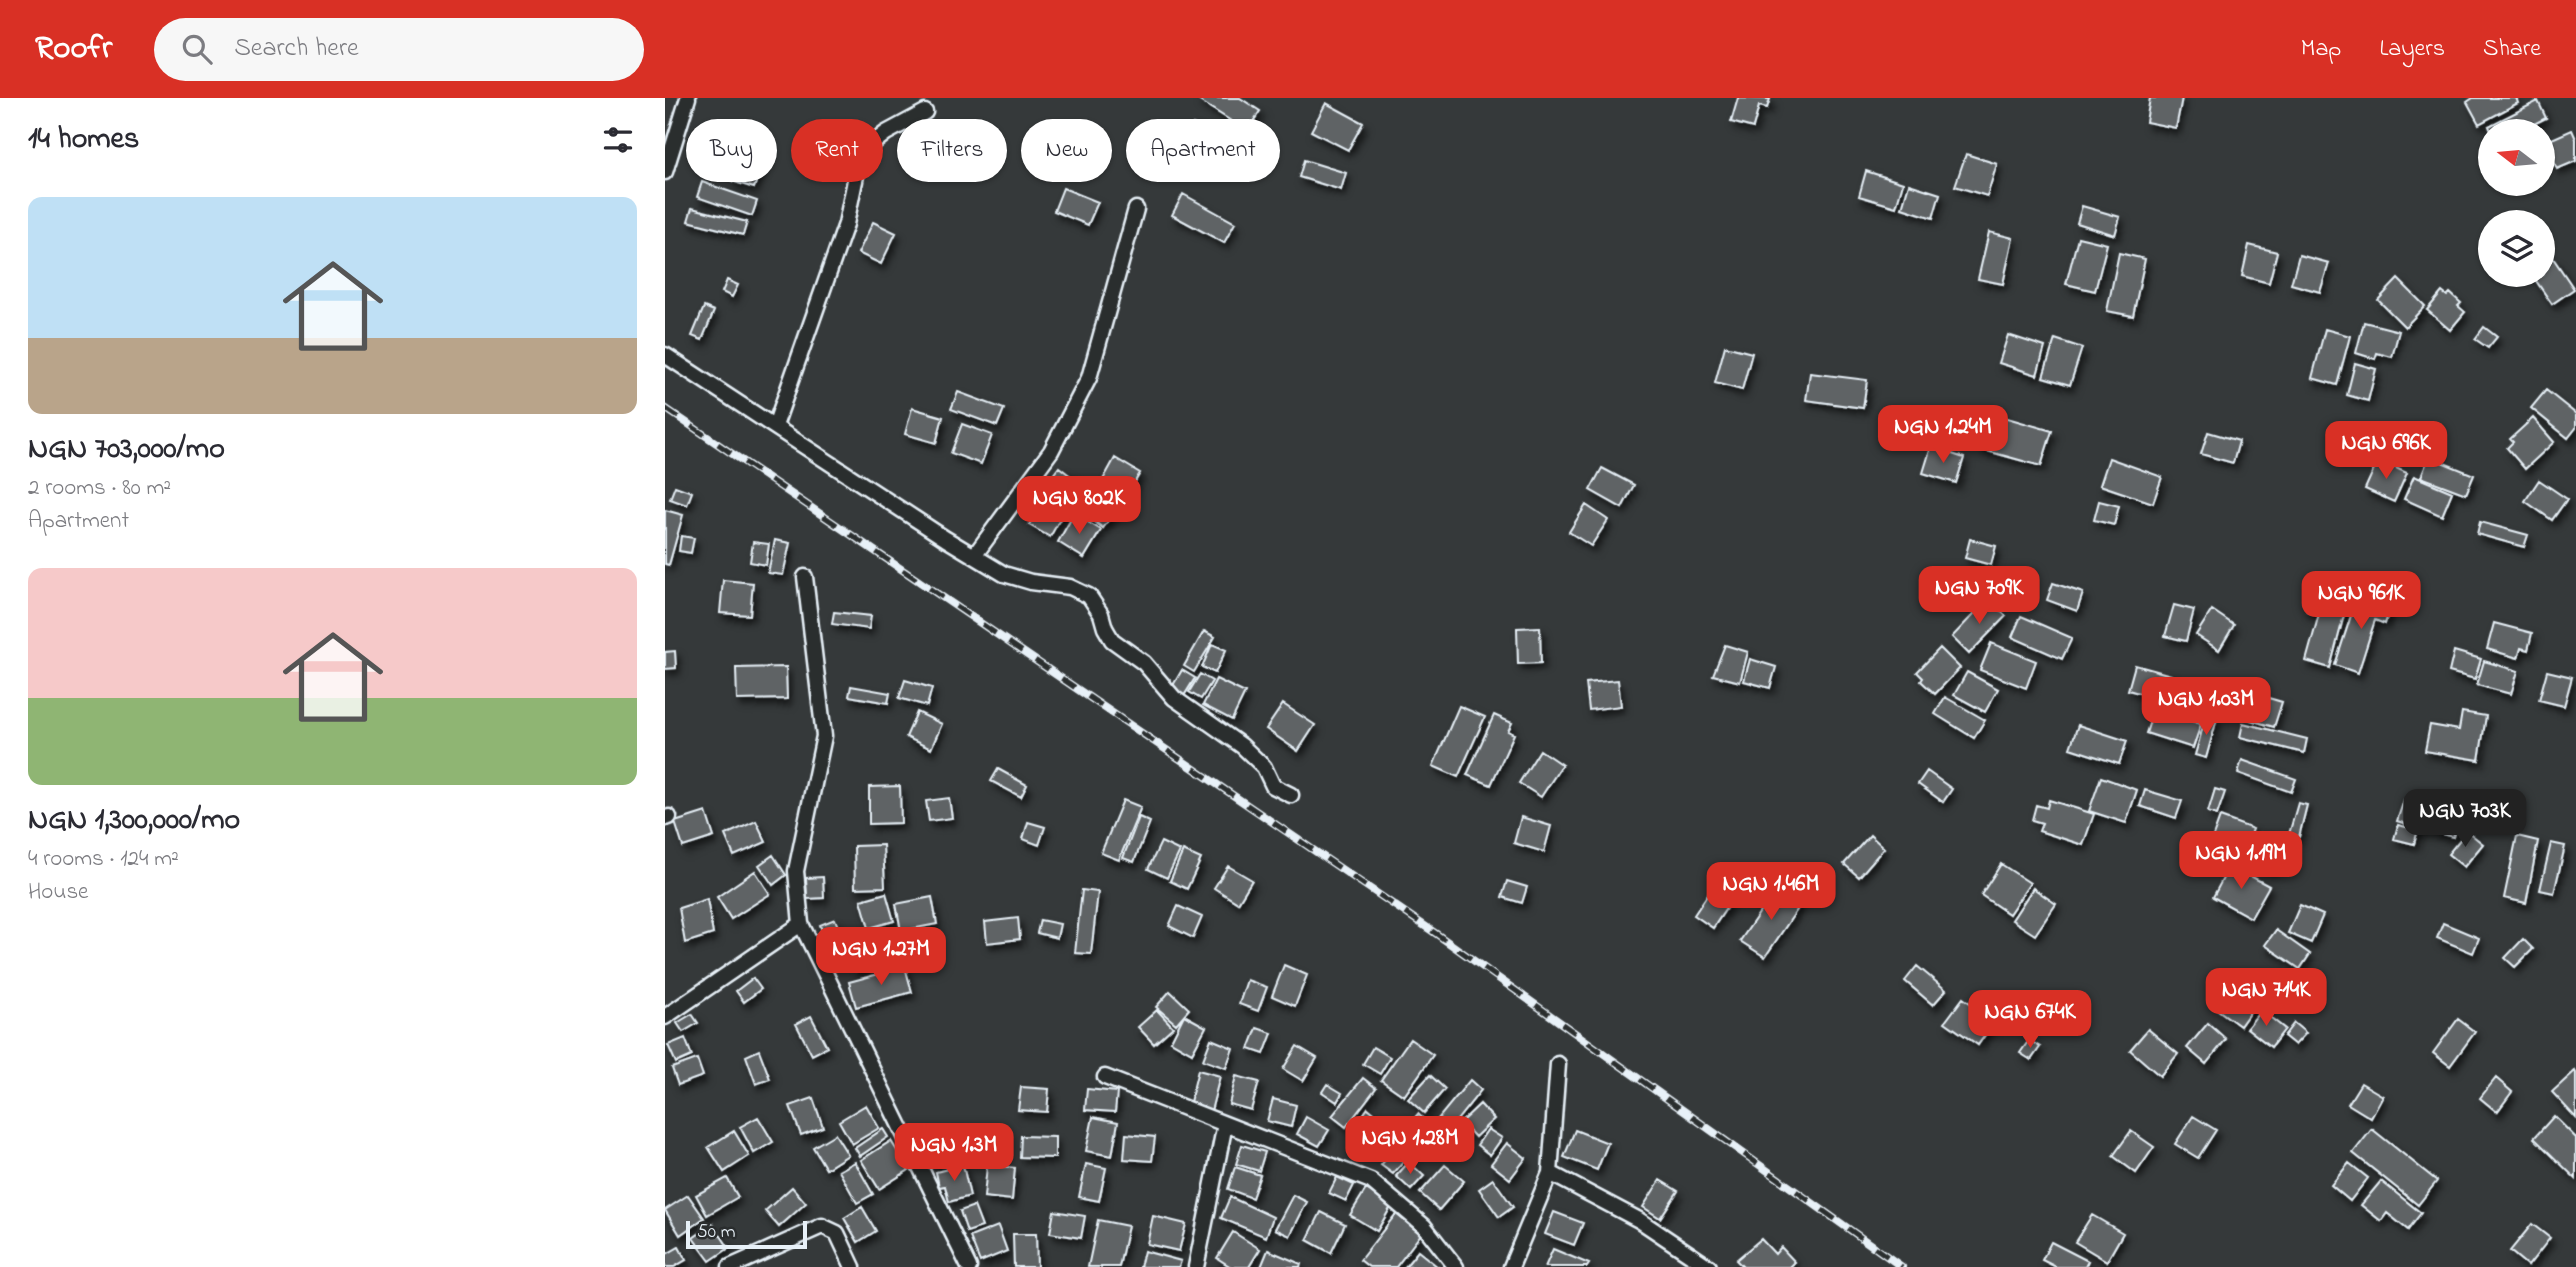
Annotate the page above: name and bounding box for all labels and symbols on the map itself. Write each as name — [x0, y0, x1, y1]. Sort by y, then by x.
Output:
north arrow — [2478, 119, 2555, 196]
pin: NGN 1.24M — [1863, 406, 2023, 465]
pin: NGN 696K — [2314, 422, 2458, 481]
pin: NGN 802K — [1007, 476, 1151, 536]
pin: NGN 709K — [1907, 566, 2051, 626]
pin: NGN 961K — [2289, 572, 2433, 631]
pin: NGN 1.03M — [2126, 678, 2286, 737]
pin: NGN 703K — [2393, 790, 2537, 849]
pin: NGN 1.19M — [2161, 832, 2321, 891]
pin: NGN 1.46M — [1691, 862, 1851, 922]
pin: NGN 1.27M — [801, 928, 961, 987]
pin: NGN 714K — [2194, 968, 2338, 1028]
pin: NGN 674K — [1958, 990, 2102, 1050]
pin: NGN 1.28M — [1330, 1116, 1490, 1176]
pin: NGN 1.3M — [882, 1124, 1026, 1183]
scale bar — [686, 1218, 807, 1250]

